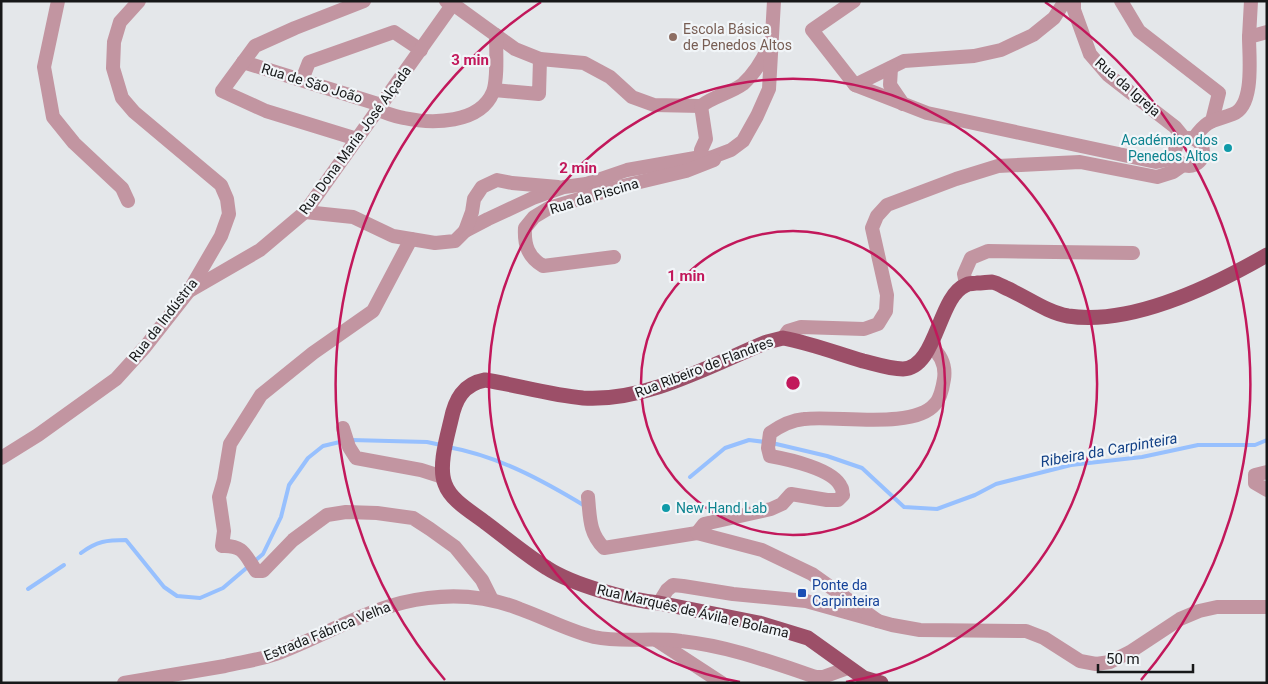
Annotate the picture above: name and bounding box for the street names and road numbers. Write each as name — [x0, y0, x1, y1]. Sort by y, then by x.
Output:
street label: Rua da Igreja — [1092, 54, 1164, 120]
street label: Rua de São João — [259, 60, 365, 106]
street label: Rua Dona Maria José Alçada — [296, 63, 414, 217]
street label: Rua da Piscina — [548, 175, 640, 217]
street label: Rua da Indústria — [126, 275, 200, 365]
street label: Rua Ribeiro de Flandres — [633, 333, 775, 401]
street label: Rua Marquês de Ávila e Bolama — [595, 580, 791, 641]
street label: Estrada Fábrica Velha — [261, 598, 393, 664]

